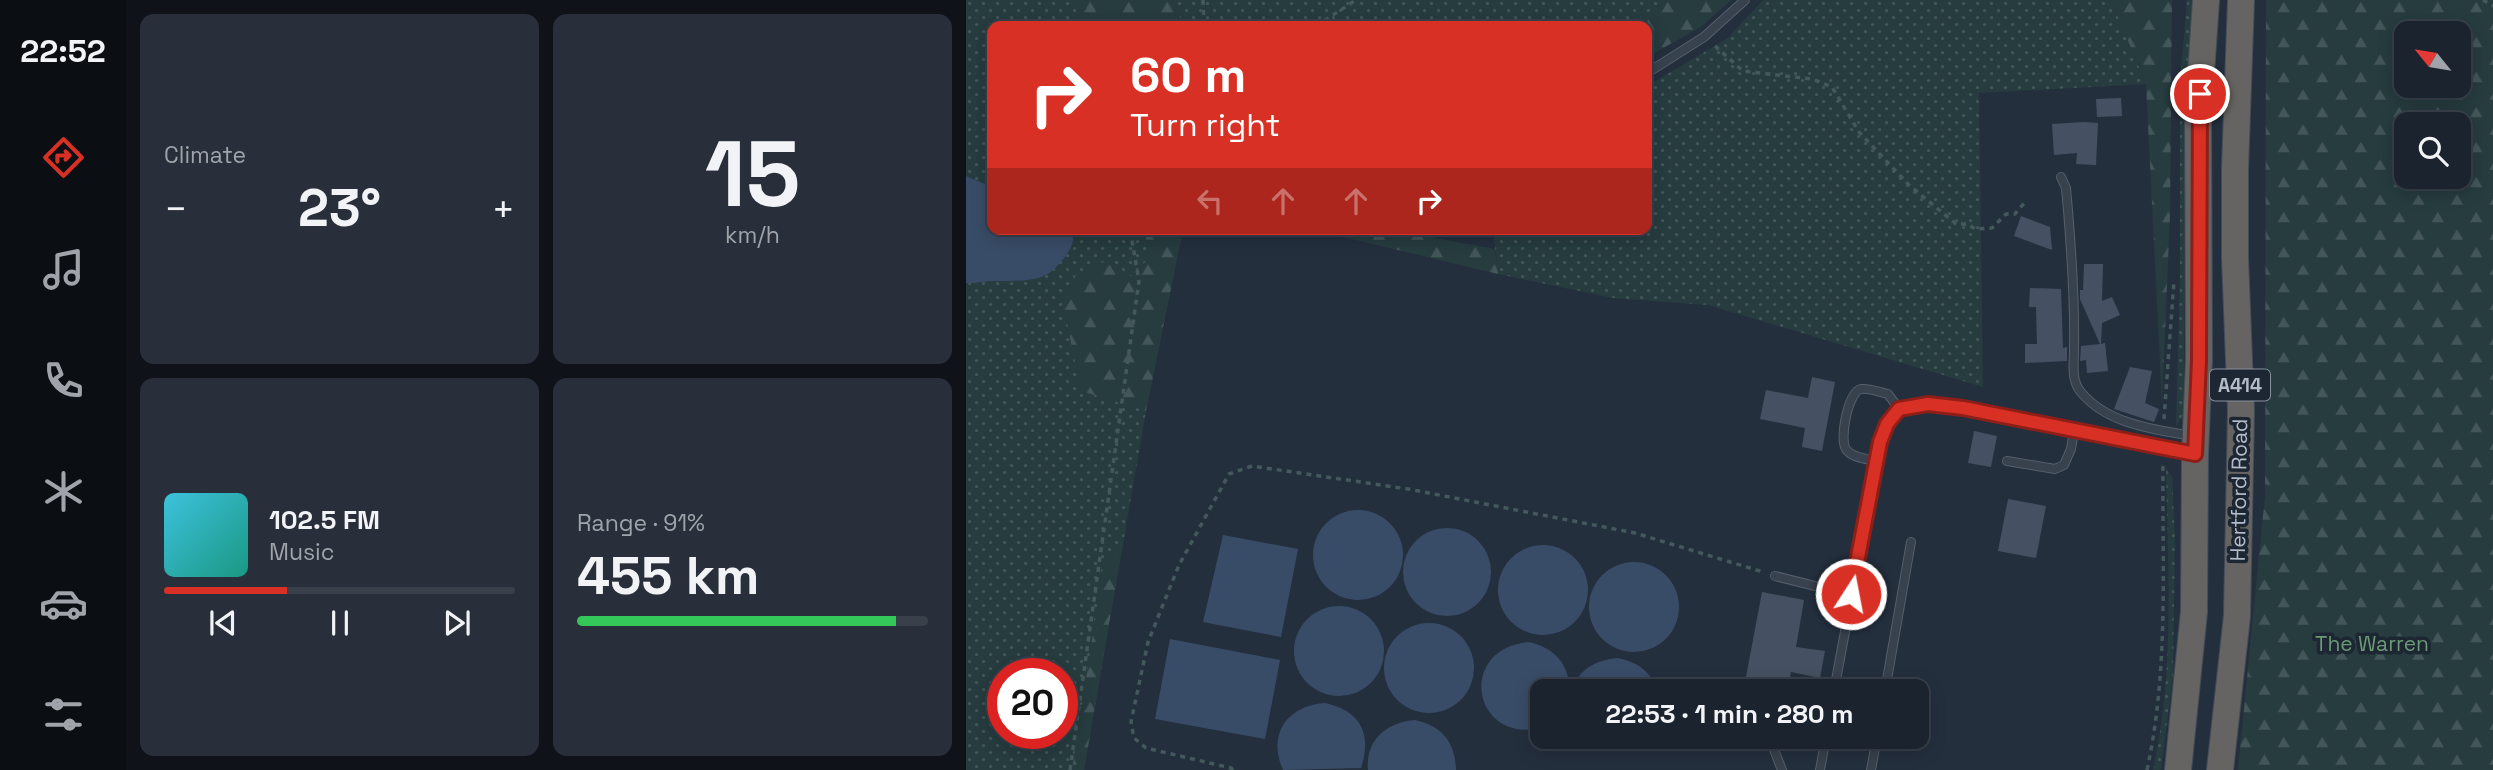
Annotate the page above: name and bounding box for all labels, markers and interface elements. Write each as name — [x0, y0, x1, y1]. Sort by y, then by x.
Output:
north arrow — [2394, 21, 2471, 98]
map controls — [2394, 21, 2471, 189]
text: 22:52 — [20, 31, 106, 71]
text: 60 m — [1130, 44, 1246, 106]
icon: right — [1015, 49, 1106, 140]
pin — [2170, 64, 2230, 124]
icon: arrive — [2181, 75, 2219, 113]
text: Turn right — [1130, 105, 1280, 145]
button: search — [2394, 112, 2471, 189]
text: 15 — [705, 116, 800, 233]
icon: directions — [39, 133, 88, 182]
text: Climate — [164, 140, 246, 170]
text: 23° — [298, 175, 381, 241]
icon: left — [1191, 182, 1229, 220]
icon: ahead — [1264, 182, 1302, 220]
icon: ahead — [1337, 182, 1375, 220]
icon: right — [1410, 182, 1448, 220]
text: − — [164, 185, 188, 233]
text: + — [491, 185, 515, 233]
text: km/h — [725, 220, 780, 250]
icon: music — [39, 245, 88, 294]
icon: phone — [39, 356, 88, 405]
road number: A414 — [2210, 370, 2270, 400]
street label: Hertford Road — [2224, 418, 2253, 562]
icon: climate — [39, 467, 88, 516]
text: 102.5 FM — [269, 503, 380, 537]
text: Range · 91% — [577, 508, 705, 538]
text: Music — [269, 537, 334, 567]
text: 455 km — [577, 543, 759, 609]
position arrow — [1814, 557, 1888, 631]
icon: car — [39, 579, 88, 628]
icon: previous — [204, 604, 242, 642]
icon: pause — [321, 604, 359, 642]
icon: next — [438, 604, 476, 642]
park label: The Warren — [2315, 630, 2429, 657]
speed limit sign: 20 — [987, 658, 1078, 749]
icon: filters — [39, 690, 88, 739]
text: 22:53 · 1 min · 280 m — [1606, 697, 1854, 731]

